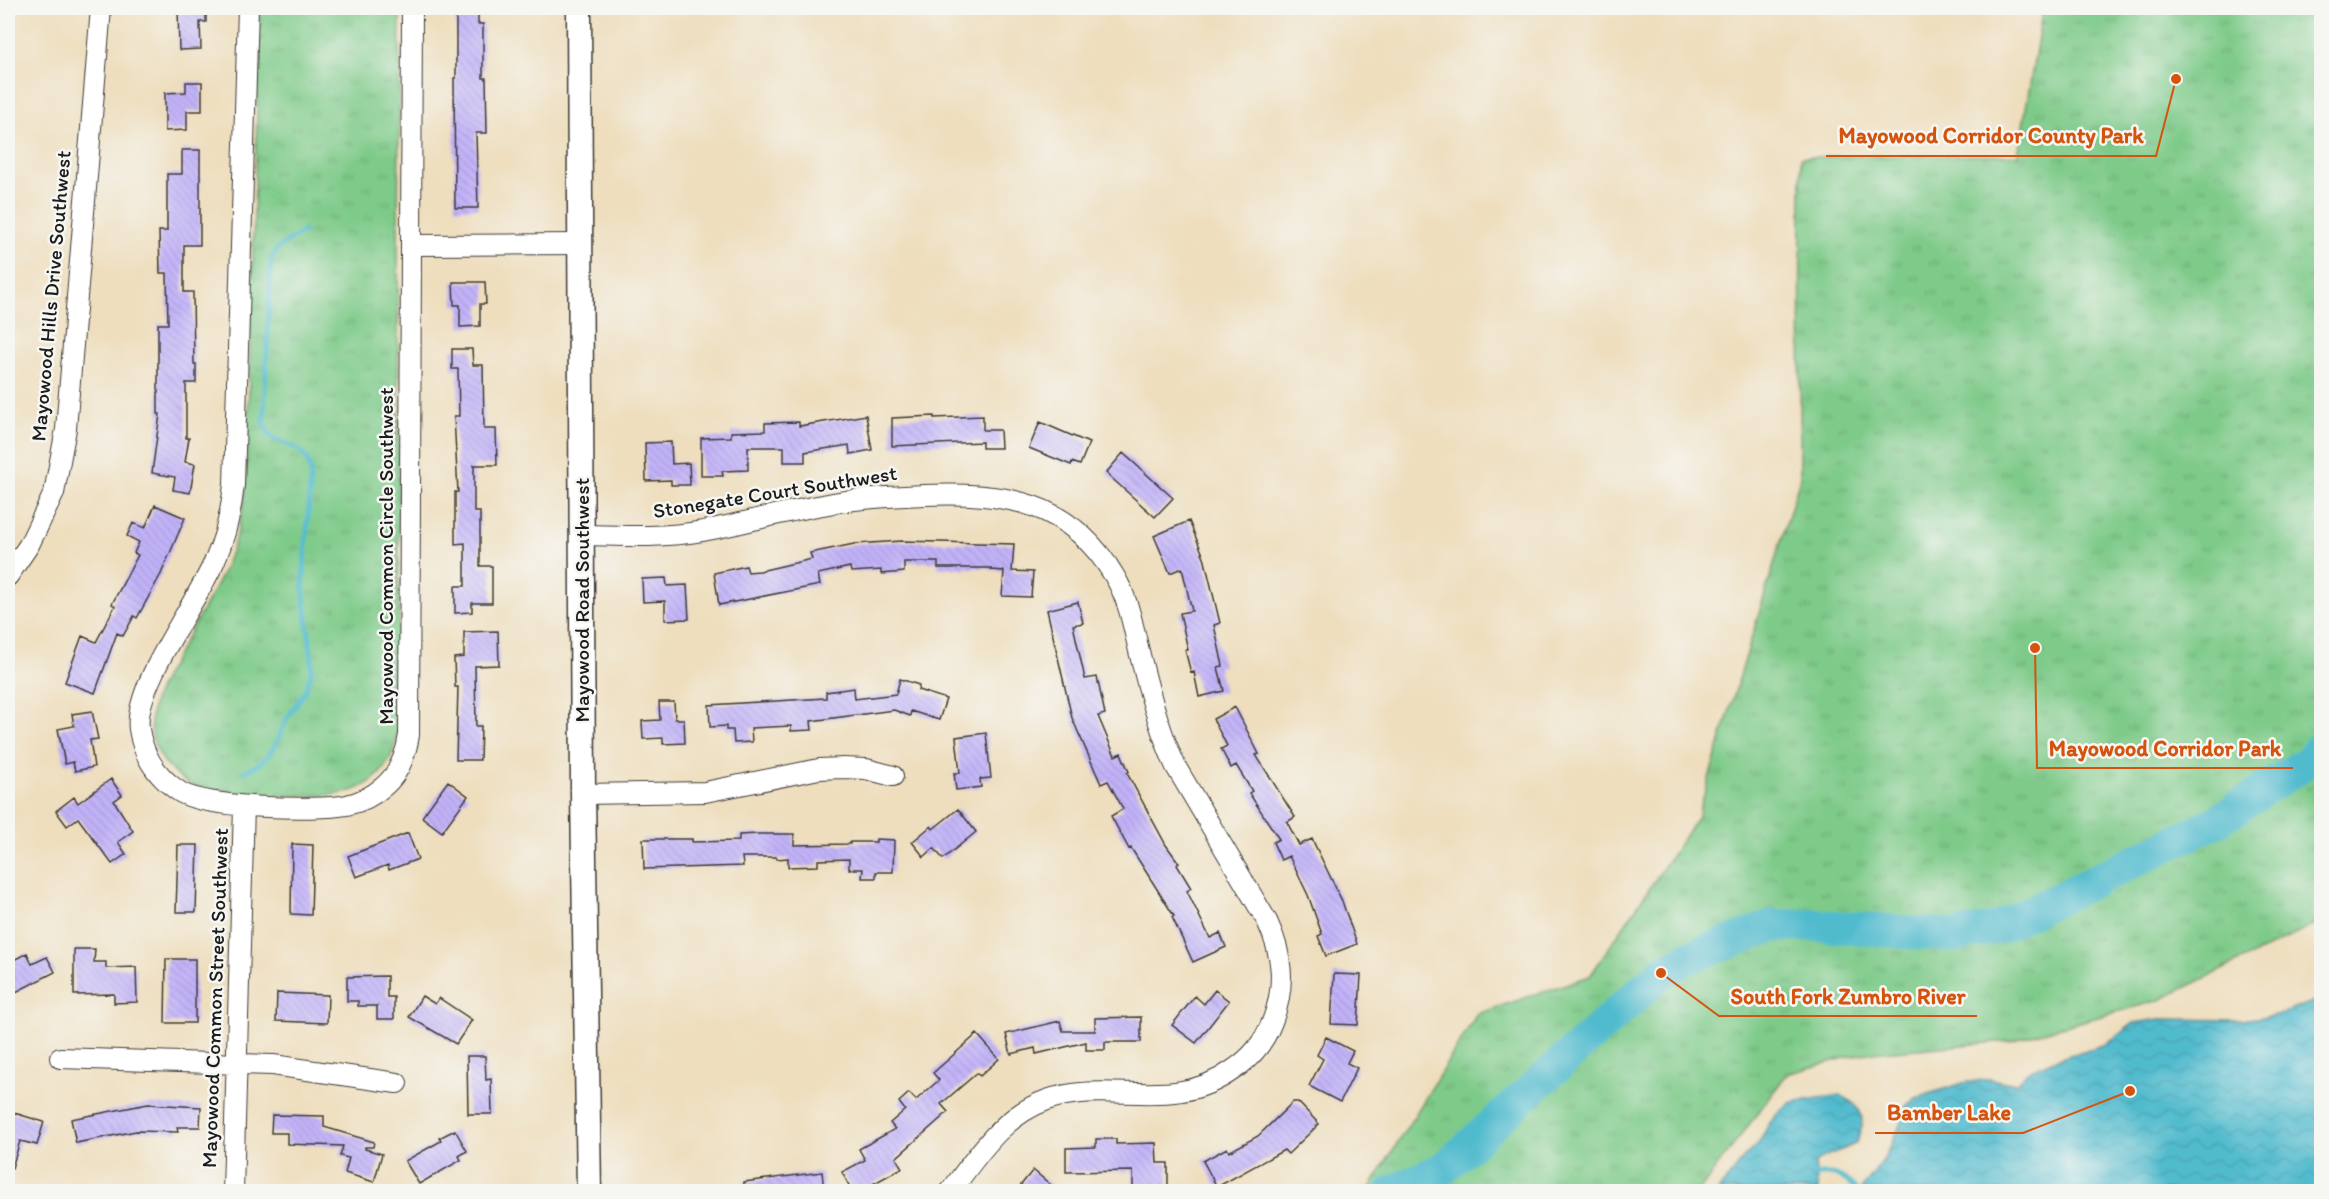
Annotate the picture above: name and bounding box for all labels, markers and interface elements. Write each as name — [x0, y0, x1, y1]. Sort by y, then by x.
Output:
callout: Mayowood Corridor County Park — [1826, 116, 2156, 156]
text: Mayowood Corridor County Park — [1838, 122, 2144, 149]
street label: Mayowood Hills Drive Southwest — [25, 149, 76, 442]
street label: Mayowood Common Circle Southwest — [373, 387, 398, 725]
street label: Stonegate Court Southwest — [651, 460, 899, 523]
street label: Mayowood Road Southwest — [569, 477, 594, 722]
callout: Mayowood Corridor Park — [2037, 728, 2293, 768]
text: Mayowood Corridor Park — [2049, 735, 2282, 762]
street label: Mayowood Common Street Southwest — [196, 827, 233, 1168]
callout: South Fork Zumbro River — [1719, 976, 1977, 1016]
text: South Fork Zumbro River — [1731, 983, 1967, 1010]
callout: Bamber Lake — [1875, 1093, 2023, 1133]
text: Bamber Lake — [1887, 1099, 2011, 1126]

